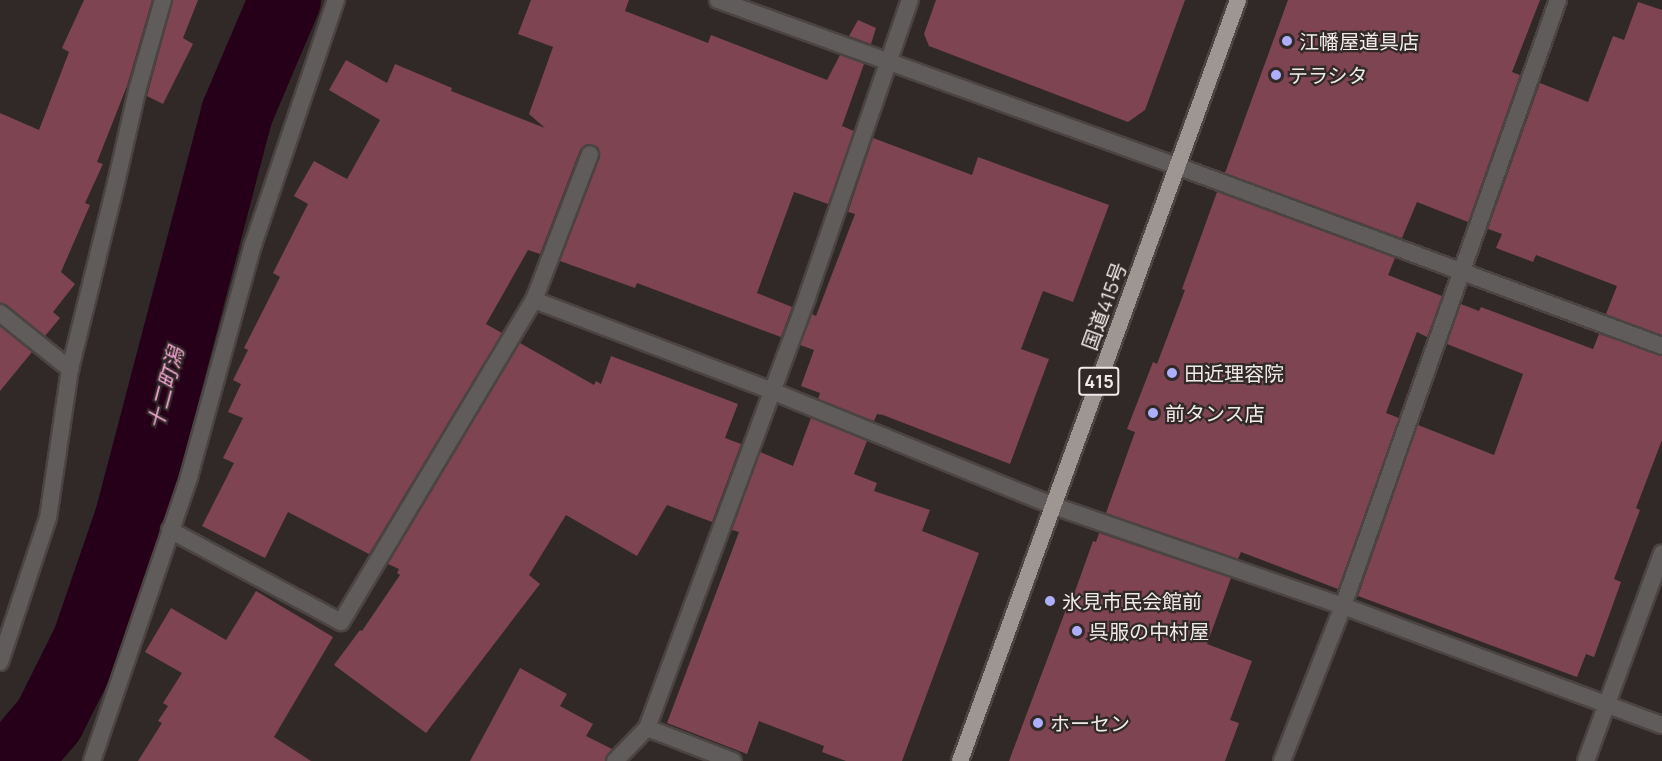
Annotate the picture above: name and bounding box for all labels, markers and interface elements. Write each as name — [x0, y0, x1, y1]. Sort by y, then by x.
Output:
place label: 江幡屋道具店 — [1299, 29, 1419, 53]
marker: 江幡屋道具店 — [1280, 34, 1294, 48]
place label: テラシタ — [1288, 63, 1368, 87]
marker: テラシタ — [1269, 68, 1283, 82]
street label: 国道415号 — [1077, 259, 1131, 353]
water label: 十二町潟 — [142, 344, 188, 432]
place label: 田近理容院 — [1184, 361, 1284, 385]
road number: 415 — [1078, 366, 1120, 396]
marker: 田近理容院 — [1165, 366, 1179, 380]
place label: 前タンス店 — [1165, 401, 1265, 425]
marker: 前タンス店 — [1146, 406, 1160, 420]
place label: 氷見市民会館前 — [1062, 589, 1202, 613]
marker: 氷見市民会館前 — [1043, 594, 1057, 608]
place label: 呉服の中村屋 — [1089, 619, 1209, 643]
marker: 呉服の中村屋 — [1070, 624, 1084, 638]
place label: ホーセン — [1050, 711, 1130, 735]
marker: ホーセン — [1031, 716, 1045, 730]

